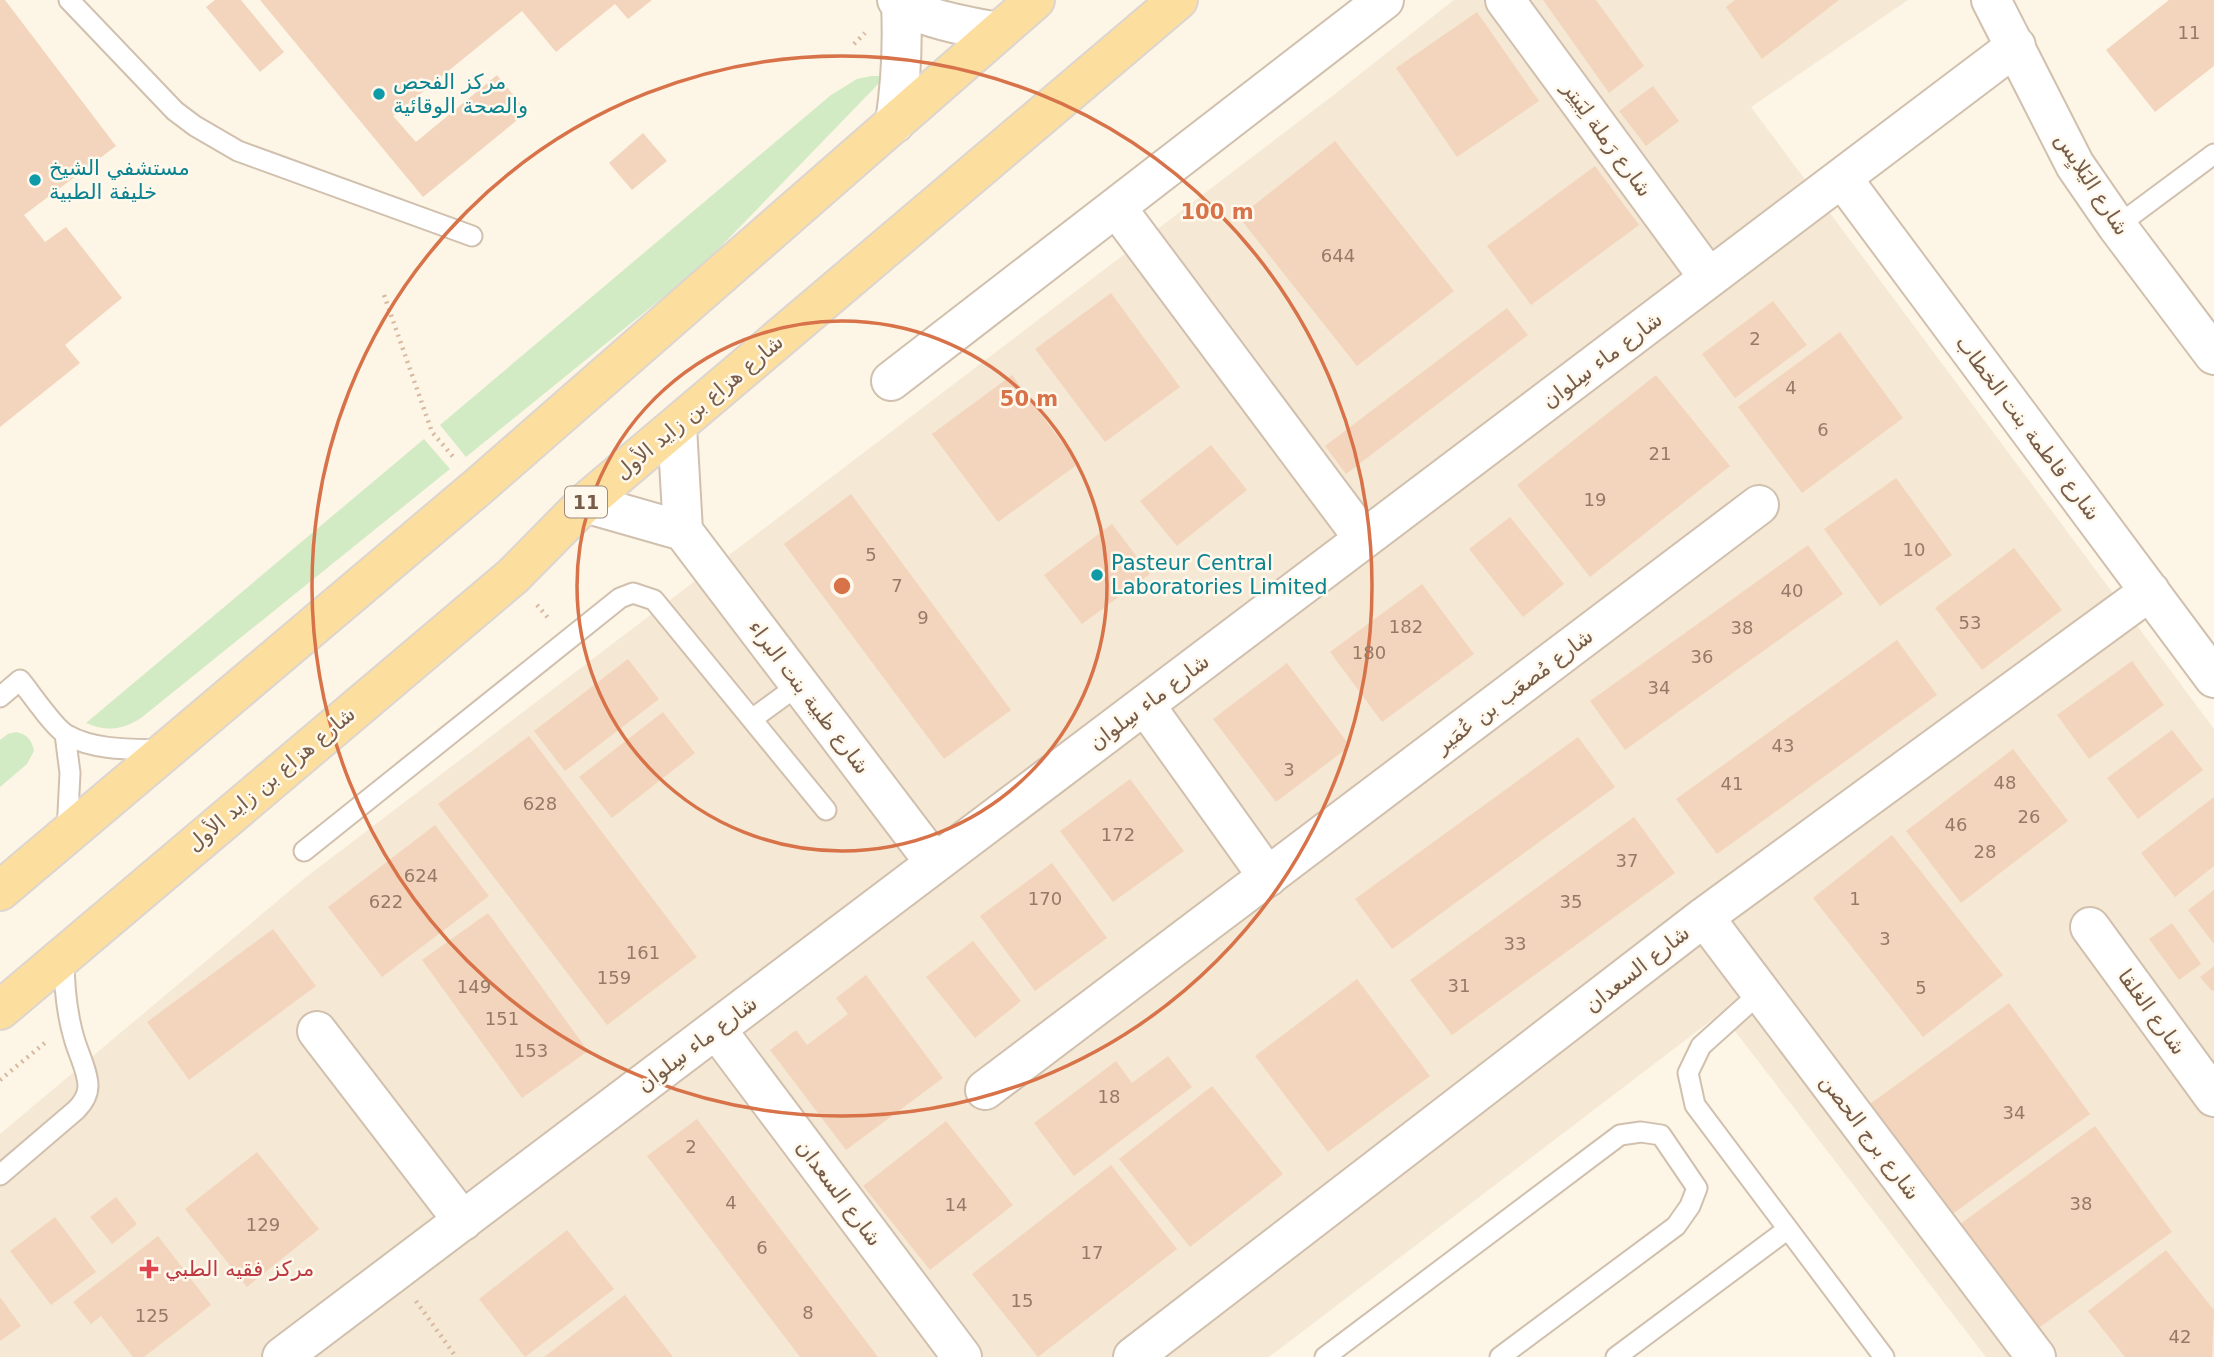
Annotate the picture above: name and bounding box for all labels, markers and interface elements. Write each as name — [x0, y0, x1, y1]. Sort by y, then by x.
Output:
house number: 11 — [2178, 22, 2200, 43]
place label: مركز الفحص والصحة الوقائية — [393, 70, 528, 118]
street label: شارع رَملة لِبَيتِر — [1557, 76, 1657, 201]
marker: مركز الفحص والصحة الوقائية — [371, 86, 387, 102]
street label: شارع اليَلايِس — [2049, 128, 2134, 240]
place label: مستشفي الشيخ خليفة الطبية — [49, 156, 190, 204]
marker: مستشفي الشيخ خليفة الطبية — [27, 172, 43, 188]
text: 100 m — [1180, 200, 1254, 224]
house number: 644 — [1321, 245, 1355, 266]
street label: شارع ماء سِلوان — [1537, 307, 1667, 413]
house number: 2 — [1749, 328, 1761, 349]
street label: شارع هزاع بن زايد الأول — [609, 329, 788, 484]
street label: شارع فاطمة بنت الخطاب — [1951, 331, 2105, 525]
house number: 4 — [1785, 377, 1797, 398]
text: 50 m — [1000, 387, 1058, 411]
house number: 6 — [1817, 419, 1829, 440]
house number: 21 — [1649, 443, 1671, 464]
road number: 11 — [565, 486, 607, 517]
house number: 19 — [1584, 489, 1606, 510]
house number: 10 — [1903, 539, 1925, 560]
house number: 5 — [865, 544, 877, 565]
place label: Pasteur Central Laboratories Limited — [1111, 551, 1328, 599]
marker: Pasteur Central Laboratories Limited — [1089, 567, 1105, 583]
centre of rings — [830, 574, 854, 598]
house number: 7 — [891, 575, 903, 596]
house number: 40 — [1781, 580, 1803, 601]
house number: 9 — [917, 607, 929, 628]
house number: 53 — [1959, 612, 1981, 633]
street label: شارع ظبية بنت البراء — [743, 615, 875, 779]
house number: 182 — [1389, 616, 1423, 637]
house number: 38 — [1731, 617, 1753, 638]
street label: شارع مُصعَب بن عُمَير — [1430, 624, 1598, 759]
house number: 180 — [1352, 642, 1386, 663]
house number: 36 — [1691, 646, 1713, 667]
street label: شارع ماء سِلوان — [1084, 649, 1214, 755]
house number: 34 — [1648, 677, 1670, 698]
street label: شارع هزاع بن زايد الأول — [181, 701, 360, 856]
house number: 43 — [1772, 735, 1794, 756]
house number: 3 — [1283, 759, 1295, 780]
house number: 48 — [1994, 772, 2016, 793]
house number: 41 — [1721, 773, 1743, 794]
house number: 628 — [523, 793, 557, 814]
house number: 26 — [2018, 806, 2040, 827]
house number: 46 — [1945, 814, 1967, 835]
house number: 172 — [1101, 824, 1135, 845]
house number: 28 — [1974, 841, 1996, 862]
house number: 37 — [1616, 850, 1638, 871]
house number: 624 — [404, 865, 438, 886]
house number: 170 — [1028, 888, 1062, 909]
house number: 1 — [1849, 888, 1861, 909]
house number: 622 — [369, 891, 403, 912]
house number: 35 — [1560, 891, 1582, 912]
street label: شارع السعدان — [1580, 921, 1694, 1017]
house number: 3 — [1879, 928, 1891, 949]
house number: 33 — [1504, 933, 1526, 954]
house number: 161 — [626, 942, 660, 963]
street label: شارع الغلقا — [2113, 965, 2191, 1059]
house number: 159 — [597, 967, 631, 988]
house number: 31 — [1448, 975, 1470, 996]
house number: 149 — [457, 976, 491, 997]
house number: 5 — [1915, 977, 1927, 998]
street label: شارع ماء سِلوان — [632, 991, 762, 1097]
house number: 151 — [485, 1008, 519, 1029]
house number: 153 — [514, 1040, 548, 1061]
street label: شارع برج الحصن — [1814, 1069, 1925, 1205]
house number: 18 — [1098, 1086, 1120, 1107]
house number: 34 — [2003, 1102, 2025, 1123]
street label: شارع السعدان — [791, 1135, 887, 1251]
house number: 2 — [685, 1136, 697, 1157]
house number: 4 — [725, 1192, 737, 1213]
house number: 38 — [2070, 1193, 2092, 1214]
house number: 14 — [945, 1194, 967, 1215]
house number: 129 — [246, 1214, 280, 1235]
house number: 6 — [756, 1237, 768, 1258]
house number: 17 — [1081, 1242, 1103, 1263]
place label: مركز فقيه الطبي — [165, 1257, 314, 1281]
marker: مركز فقيه الطبي — [139, 1259, 159, 1279]
house number: 15 — [1011, 1290, 1033, 1311]
house number: 8 — [802, 1302, 814, 1323]
house number: 125 — [135, 1305, 169, 1326]
house number: 42 — [2169, 1326, 2191, 1347]

